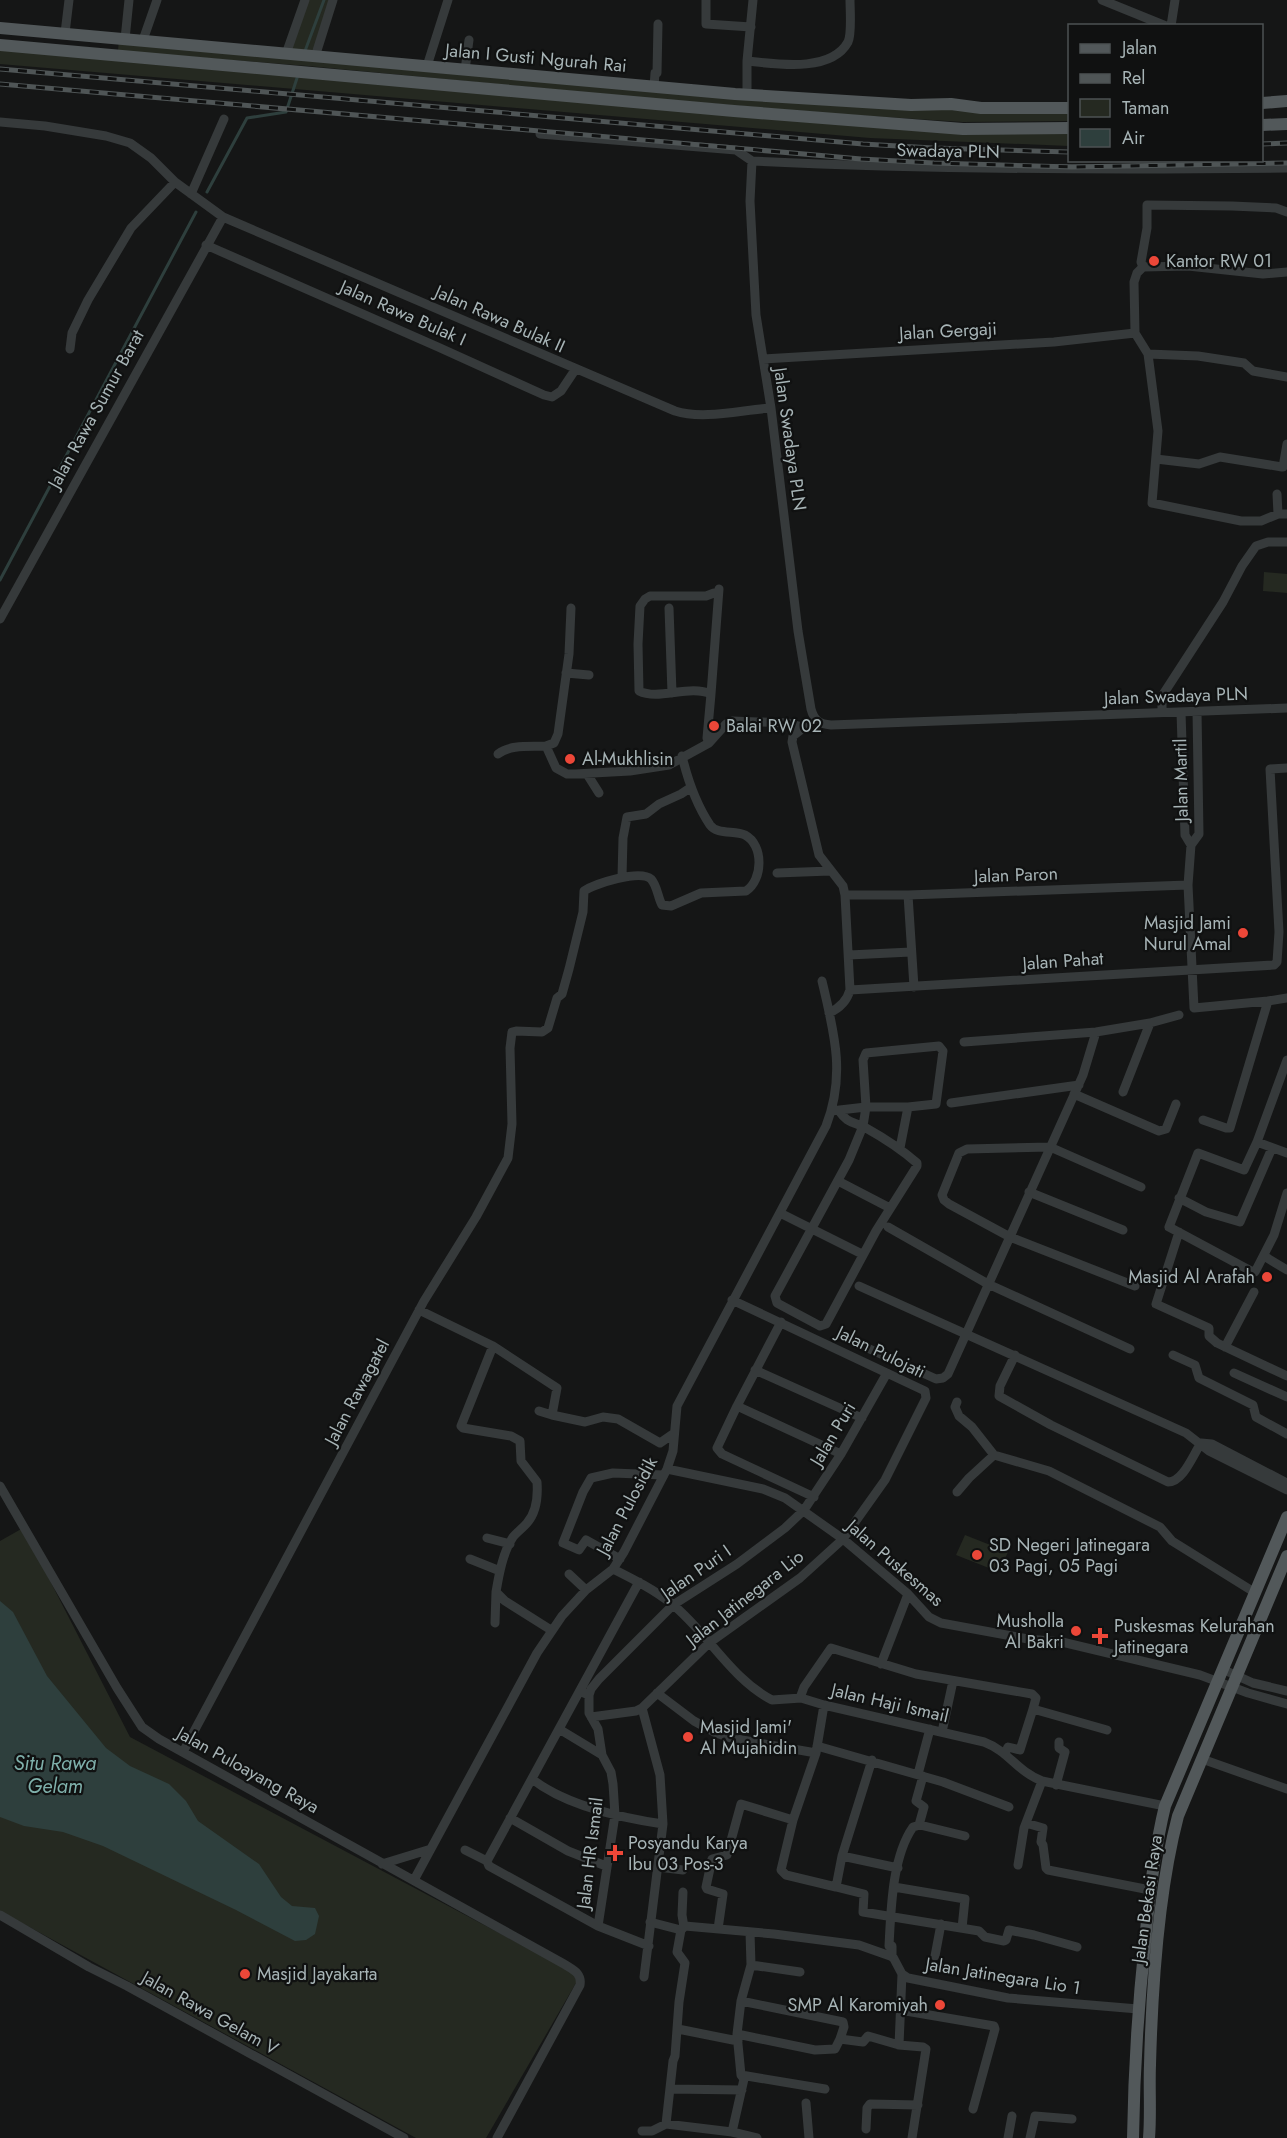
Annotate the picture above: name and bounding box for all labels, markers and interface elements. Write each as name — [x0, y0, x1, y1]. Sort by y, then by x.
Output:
legend — [1068, 24, 1263, 162]
text: Jalan — [1120, 35, 1157, 61]
street label: Jalan I Gusti Ngurah Rai — [442, 37, 628, 79]
text: Rel — [1122, 65, 1146, 91]
text: Taman — [1122, 95, 1169, 121]
text: Air — [1122, 125, 1146, 151]
street label: Swadaya PLN — [896, 137, 1000, 165]
place label: Kantor RW 01 — [1166, 248, 1272, 274]
marker: Kantor RW 01 — [1147, 254, 1161, 268]
street label: Jalan Rawa Bulak I — [334, 273, 470, 352]
street label: Jalan Rawa Bulak II — [429, 278, 569, 359]
street label: Jalan Gergaji — [896, 315, 998, 347]
street label: Jalan Rawa Sumur Barat — [41, 324, 151, 495]
street label: Jalan Swadaya PLN — [767, 364, 813, 512]
street label: Jalan Swadaya PLN — [1102, 680, 1248, 712]
place label: Balai RW 02 — [726, 713, 822, 739]
marker: Balai RW 02 — [707, 719, 721, 733]
street label: Jalan Martil — [1167, 738, 1195, 824]
place label: Al-Mukhlisin — [582, 746, 673, 772]
marker: Al-Mukhlisin — [563, 752, 577, 766]
street label: Jalan Paron — [972, 861, 1058, 890]
place label: Masjid Jami Nurul Amal — [1144, 910, 1231, 957]
marker: Masjid Jami Nurul Amal — [1236, 926, 1250, 940]
street label: Jalan Pahat — [1020, 945, 1105, 977]
place label: Masjid Al Arafah — [1128, 1264, 1255, 1290]
marker: Masjid Al Arafah — [1260, 1270, 1274, 1284]
street label: Jalan Pulojati — [830, 1318, 930, 1385]
street label: Jalan Rawagatel — [317, 1334, 396, 1451]
street label: Jalan Puri — [803, 1397, 862, 1473]
street label: Jalan Pulosidik — [589, 1452, 664, 1562]
street label: Jalan Puskesmas — [839, 1512, 949, 1612]
place label: SD Negeri Jatinegara 03 Pagi, 05 Pagi — [989, 1532, 1150, 1579]
street label: Jalan Puri I — [654, 1538, 736, 1607]
street label: Jalan Jatinegara Lio — [679, 1544, 810, 1654]
marker: SD Negeri Jatinegara 03 Pagi, 05 Pagi — [970, 1548, 984, 1562]
place label: Musholla Al Bakri — [997, 1608, 1064, 1655]
place label: Puskesmas Kelurahan Jatinegara — [1112, 1613, 1275, 1660]
marker: Musholla Al Bakri — [1069, 1624, 1083, 1638]
marker: Puskesmas Kelurahan Jatinegara — [1091, 1627, 1109, 1645]
street label: Jalan Haji Ismail — [827, 1676, 951, 1729]
place label: Masjid Jami' Al Mujahidin — [700, 1714, 797, 1761]
street label: Jalan Puloayang Raya — [170, 1719, 324, 1820]
marker: Masjid Jami' Al Mujahidin — [681, 1730, 695, 1744]
water label: Situ Rawa Gelam — [14, 1749, 96, 1801]
street label: Jalan HR Ismail — [570, 1796, 610, 1912]
place label: Posyandu Karya Ibu 03 Pos-3 — [628, 1830, 748, 1877]
street label: Jalan Bekasi Raya — [1125, 1833, 1169, 1967]
marker: Posyandu Karya Ibu 03 Pos-3 — [606, 1844, 624, 1862]
street label: Jalan Jatinegara Lio 1 — [922, 1951, 1082, 2001]
place label: Masjid Jayakarta — [257, 1961, 378, 1987]
street label: Jalan Rawa Gelam V — [135, 1964, 283, 2061]
marker: Masjid Jayakarta — [238, 1967, 252, 1981]
place label: SMP Al Karomiyah — [788, 1992, 928, 2018]
marker: SMP Al Karomiyah — [933, 1998, 947, 2012]

